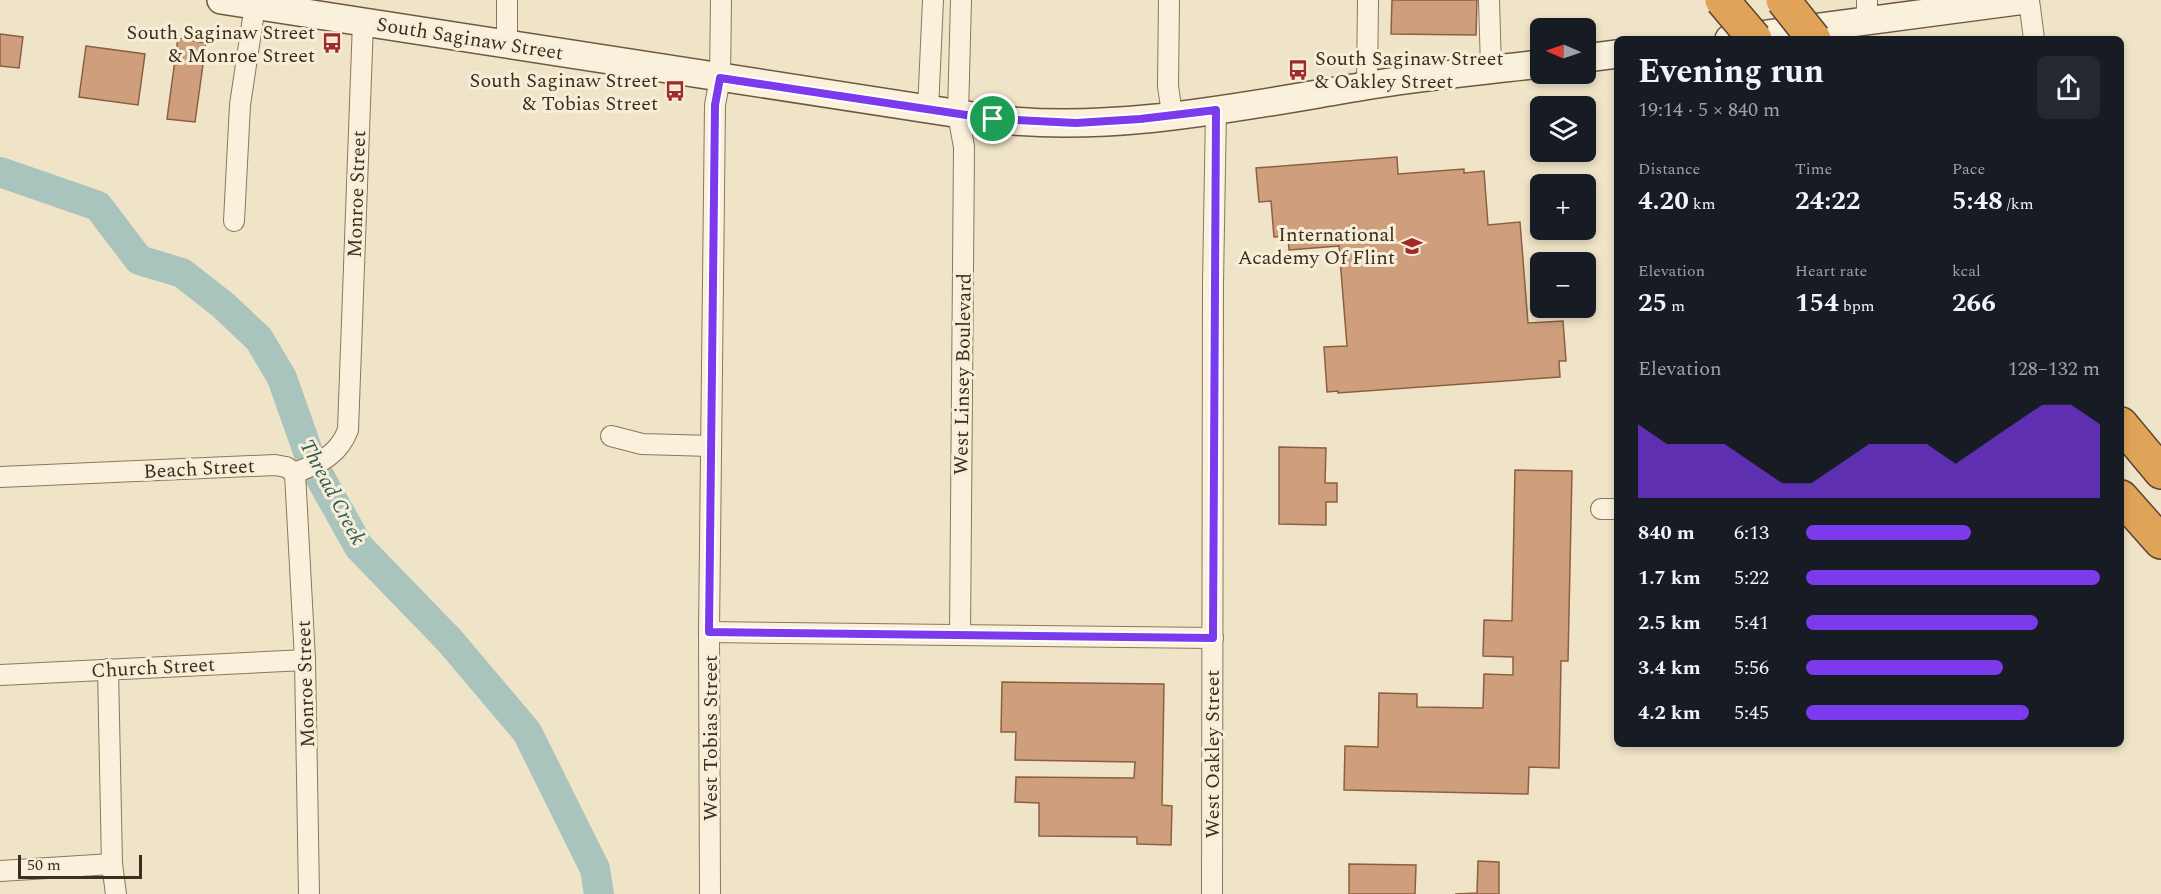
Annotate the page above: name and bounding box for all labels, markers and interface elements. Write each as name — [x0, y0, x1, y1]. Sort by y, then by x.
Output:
street label: South Saginaw Street — [374, 9, 565, 69]
place label: South Saginaw Street & Monroe Street — [127, 18, 315, 71]
north arrow — [1530, 18, 1596, 84]
map controls — [1530, 18, 1596, 318]
bus stop icon: South Saginaw Street & Monroe Street — [320, 31, 344, 55]
place label: South Saginaw Street & Oakley Street — [1315, 44, 1504, 97]
text: Evening run — [1638, 47, 1824, 97]
button: share — [2037, 56, 2100, 119]
bus stop icon: South Saginaw Street & Oakley Street — [1286, 58, 1310, 82]
place label: South Saginaw Street & Tobias Street — [470, 66, 658, 119]
bus stop icon: South Saginaw Street & Tobias Street — [663, 79, 687, 103]
pin — [967, 93, 1018, 144]
text: 19:14 · 5 × 840 m — [1638, 95, 1780, 125]
button: layers — [1530, 96, 1596, 162]
icon: arrive — [976, 102, 1009, 135]
street label: Monroe Street — [340, 130, 374, 258]
text: Distance — [1638, 157, 1700, 181]
text: Time — [1795, 157, 1832, 181]
text: Pace — [1952, 157, 1985, 181]
button: + — [1530, 174, 1596, 240]
text: 4.20 — [1638, 181, 1689, 221]
text: 24:22 — [1795, 181, 1860, 221]
text: 5:48 — [1952, 181, 2003, 221]
text: km — [1689, 192, 1715, 216]
text: /km — [2003, 192, 2033, 216]
place label: International Academy Of Flint — [1238, 220, 1395, 273]
school or university icon: International Academy Of Flint — [1400, 234, 1424, 258]
button: − — [1530, 252, 1596, 318]
text: Elevation — [1638, 259, 1705, 283]
text: Heart rate — [1795, 259, 1867, 283]
text: kcal — [1952, 259, 1981, 283]
street label: West Linsey Boulevard — [946, 273, 980, 475]
text: 25 — [1638, 283, 1667, 323]
text: 154 — [1795, 283, 1839, 323]
text: 266 — [1952, 283, 1996, 323]
text: m — [1667, 294, 1685, 318]
text: bpm — [1839, 294, 1875, 318]
text: Elevation — [1638, 354, 1722, 384]
text: 128–132 m — [2008, 354, 2100, 384]
water label: Thread Creek — [291, 434, 374, 551]
street label: Beach Street — [143, 451, 256, 487]
text: 840 m — [1638, 518, 1695, 548]
text: 6:13 — [1734, 518, 1769, 548]
text: 1.7 km — [1638, 563, 1701, 593]
text: 5:22 — [1734, 563, 1769, 593]
text: 2.5 km — [1638, 608, 1701, 638]
text: 5:41 — [1734, 608, 1769, 638]
street label: Monroe Street — [289, 620, 323, 748]
street label: Church Street — [90, 650, 216, 686]
text: 3.4 km — [1638, 653, 1701, 683]
text: 5:56 — [1734, 653, 1769, 683]
street label: West Tobias Street — [696, 655, 726, 821]
street label: West Oakley Street — [1198, 670, 1228, 838]
text: 4.2 km — [1638, 698, 1701, 728]
text: 5:45 — [1734, 698, 1769, 728]
scale bar — [18, 852, 142, 880]
text: 50 m — [27, 853, 61, 877]

